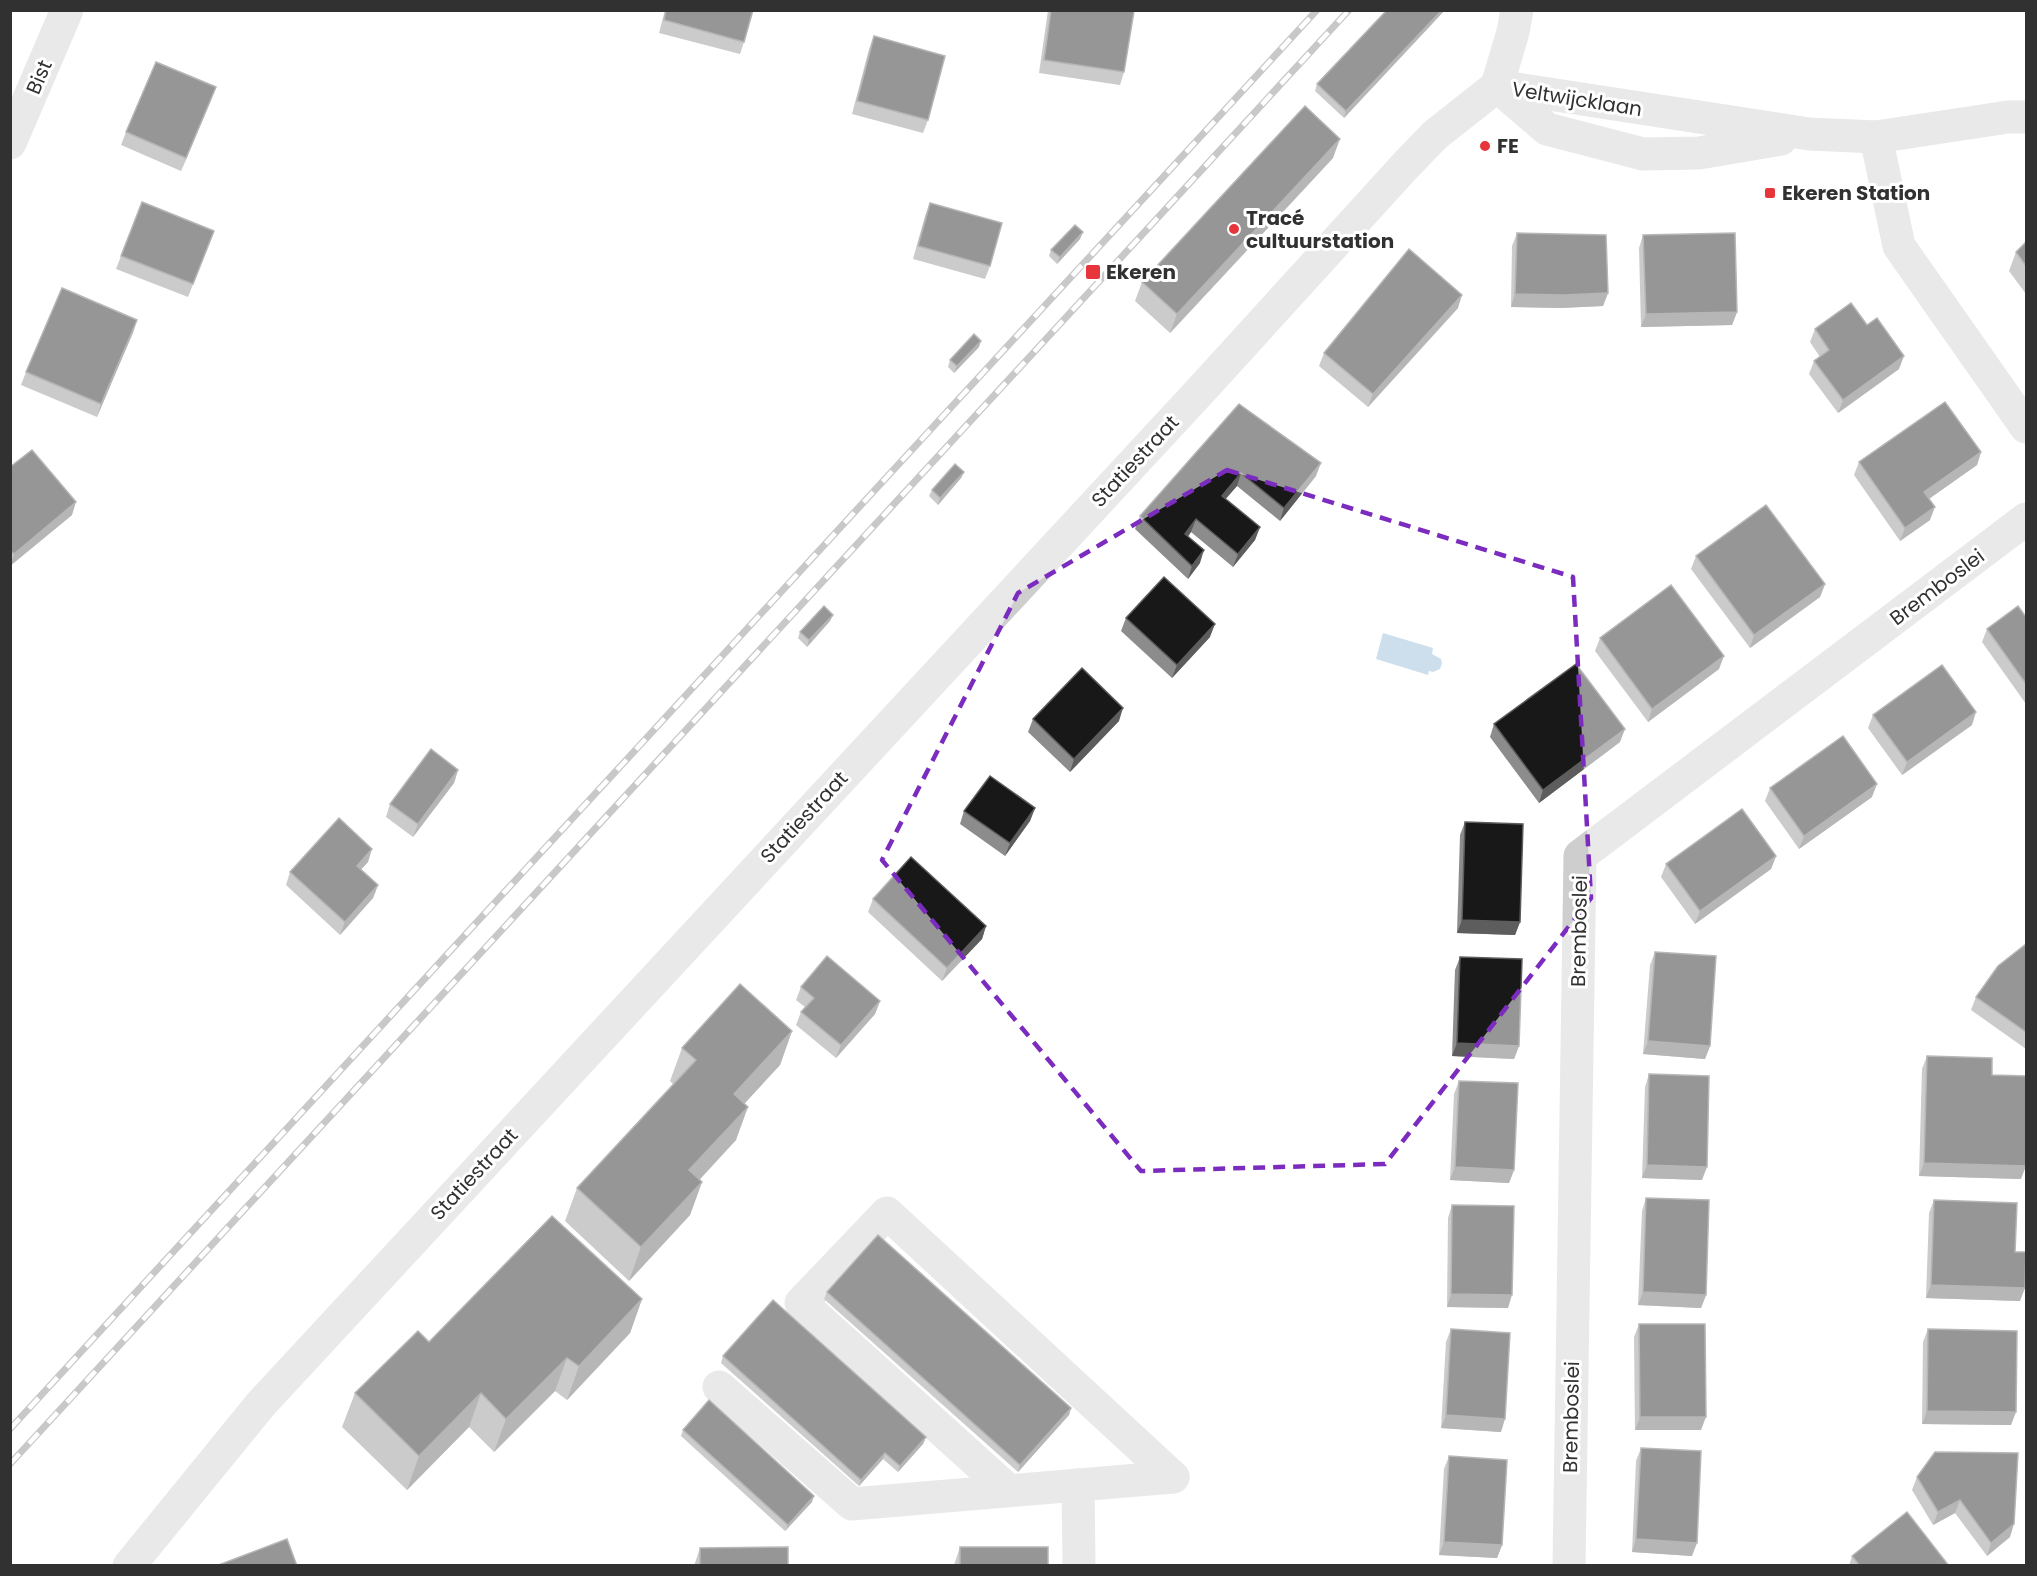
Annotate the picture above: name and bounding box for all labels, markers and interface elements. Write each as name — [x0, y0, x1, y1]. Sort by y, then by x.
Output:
street label: Bist — [19, 55, 59, 99]
street label: Veltwijcklaan — [1510, 75, 1644, 123]
place label: FE — [1497, 132, 1519, 160]
marker: FE — [1478, 139, 1492, 153]
place label: Ekeren Station — [1782, 179, 1930, 207]
marker: Ekeren Station — [1763, 186, 1777, 200]
place label: Tracé cultuurstation — [1246, 204, 1394, 255]
marker: Tracé cultuurstation — [1227, 222, 1241, 236]
place label: Ekeren — [1106, 258, 1176, 286]
marker: Ekeren — [1084, 263, 1102, 281]
street label: Statiestraat — [1085, 409, 1185, 513]
street label: Bremboslei — [1884, 542, 1990, 632]
street label: Statiestraat — [754, 765, 854, 869]
street label: Bremboslei — [1564, 875, 1594, 987]
street label: Statiestraat — [424, 1122, 524, 1226]
street label: Bremboslei — [1556, 1361, 1586, 1473]

